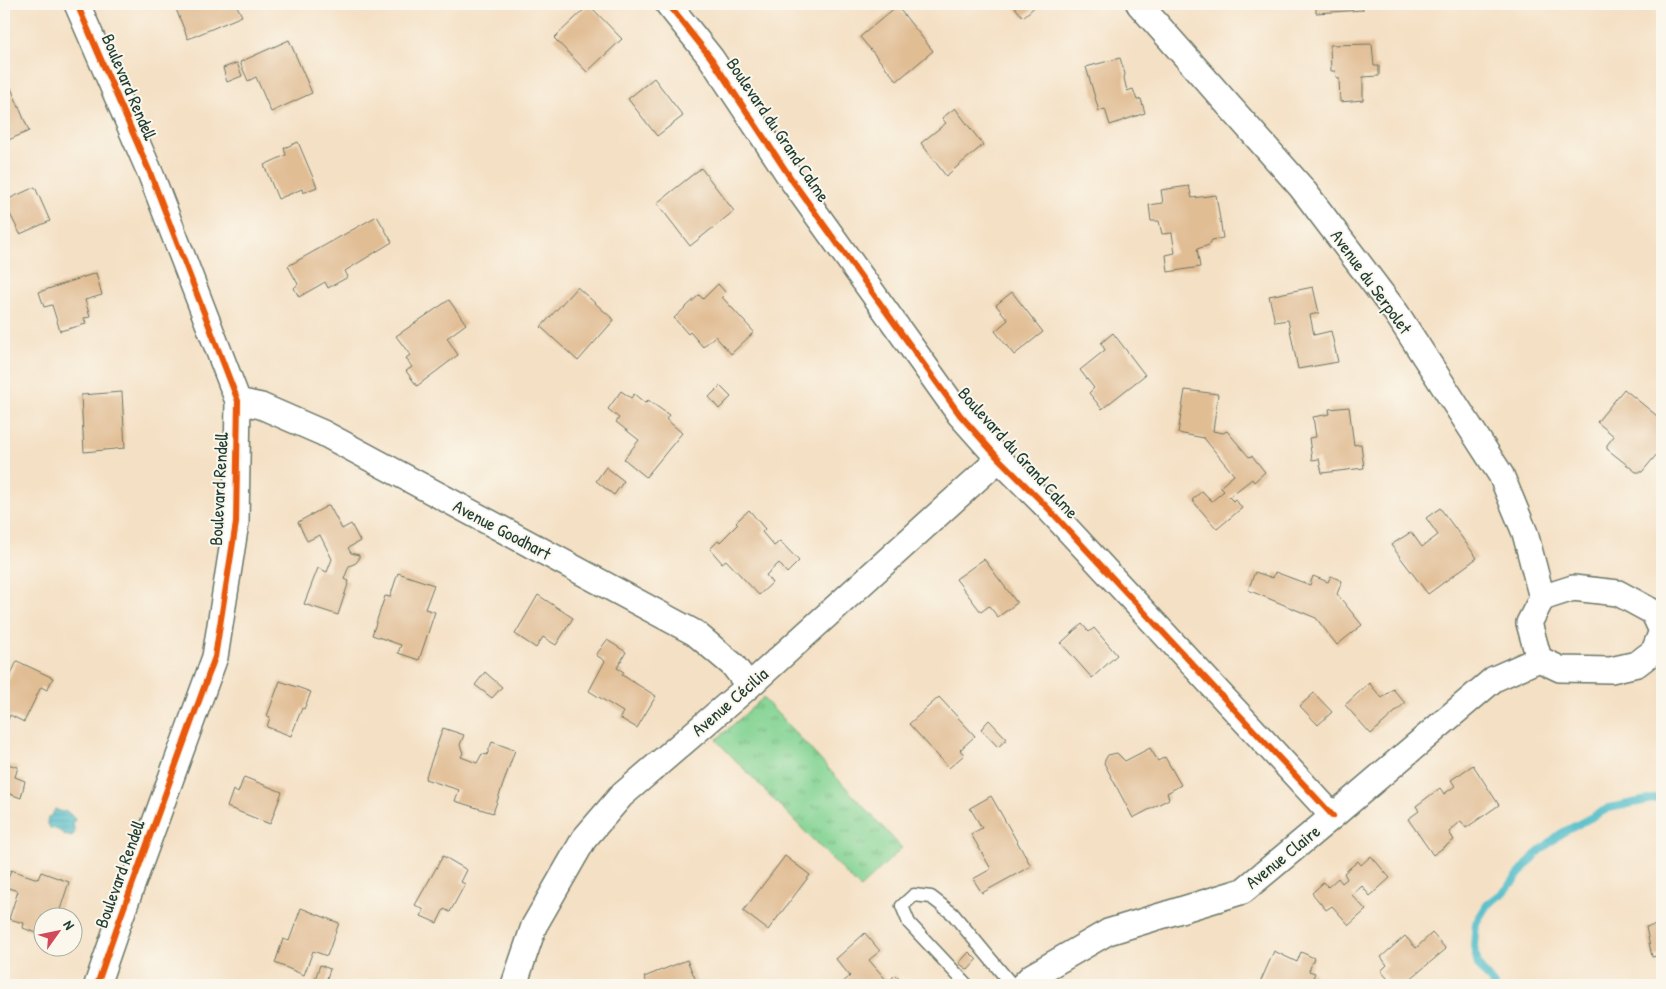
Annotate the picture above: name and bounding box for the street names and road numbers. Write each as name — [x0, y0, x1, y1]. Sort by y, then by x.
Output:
street label: Boulevard Rendell — [96, 30, 163, 144]
street label: Boulevard du Grand Calme — [721, 53, 836, 207]
street label: Avenue du Serpolet — [1325, 224, 1418, 340]
street label: Boulevard du Grand Calme — [952, 381, 1084, 524]
street label: Boulevard Rendell — [203, 432, 234, 546]
street label: Avenue Goodhart — [449, 493, 556, 566]
street label: Avenue Cécilia — [686, 661, 773, 742]
street label: Boulevard Rendell — [88, 816, 151, 931]
street label: Avenue Claire — [1240, 819, 1325, 895]

